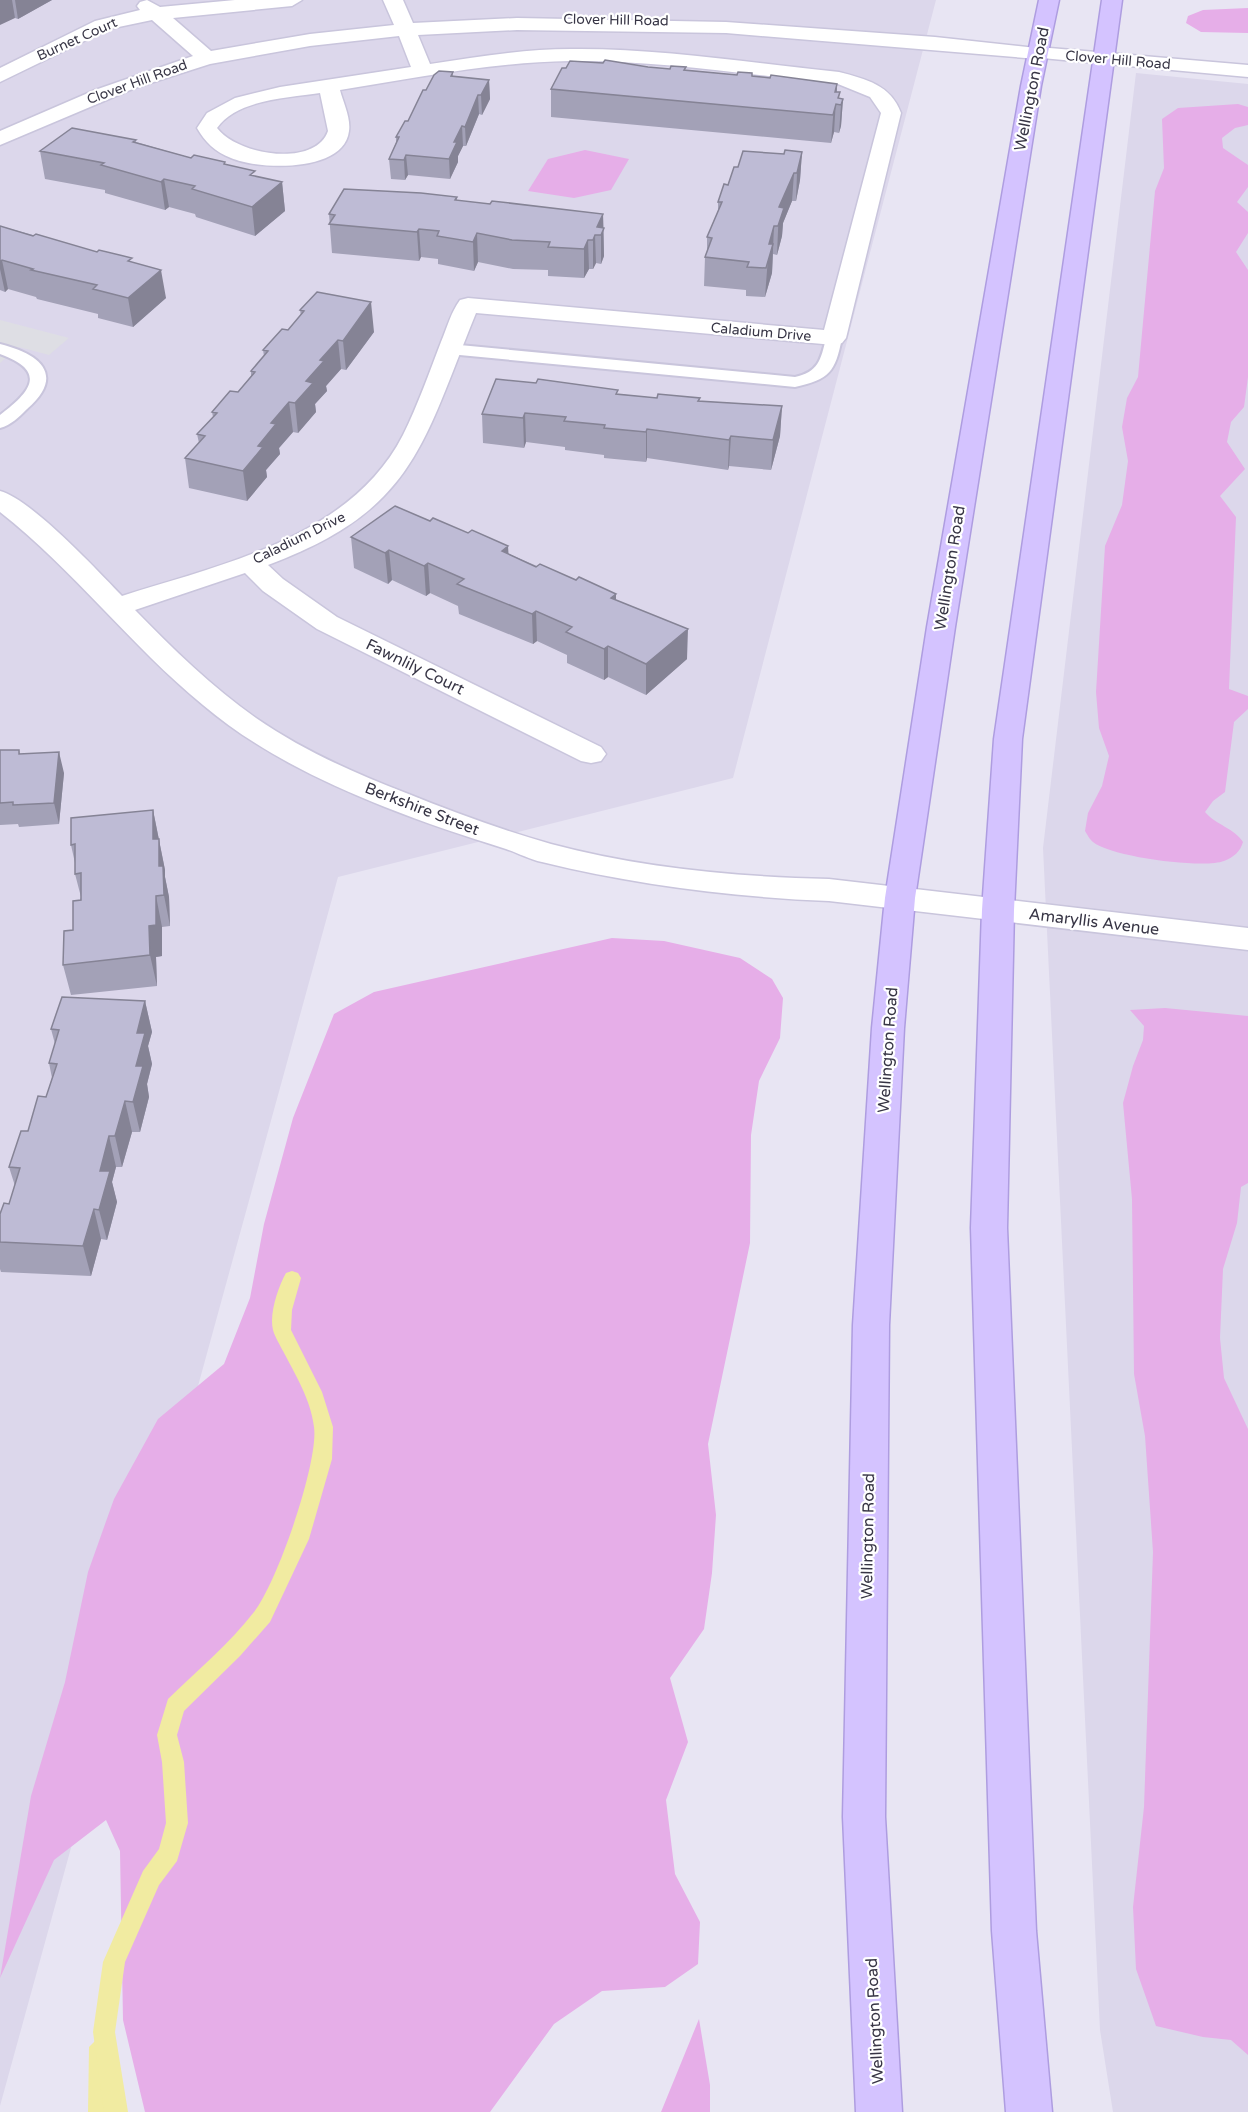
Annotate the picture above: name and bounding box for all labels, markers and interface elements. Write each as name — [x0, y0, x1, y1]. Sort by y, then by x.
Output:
street label: Clover Hill Road — [563, 11, 669, 29]
street label: Burnet Court — [34, 13, 120, 64]
street label: Wellington Road — [1010, 25, 1054, 153]
street label: Clover Hill Road — [1065, 47, 1171, 73]
street label: Clover Hill Road — [84, 56, 190, 108]
street label: Caladium Drive — [710, 319, 812, 345]
street label: Wellington Road — [930, 504, 970, 632]
street label: Caladium Drive — [250, 508, 348, 568]
street label: Fawnlily Court — [363, 635, 467, 699]
street label: Berkshire Street — [362, 778, 482, 840]
street label: Amaryllis Avenue — [1028, 904, 1160, 940]
street label: Wellington Road — [874, 986, 902, 1114]
street label: Wellington Road — [857, 1473, 879, 1599]
street label: Wellington Road — [862, 1957, 888, 2085]

